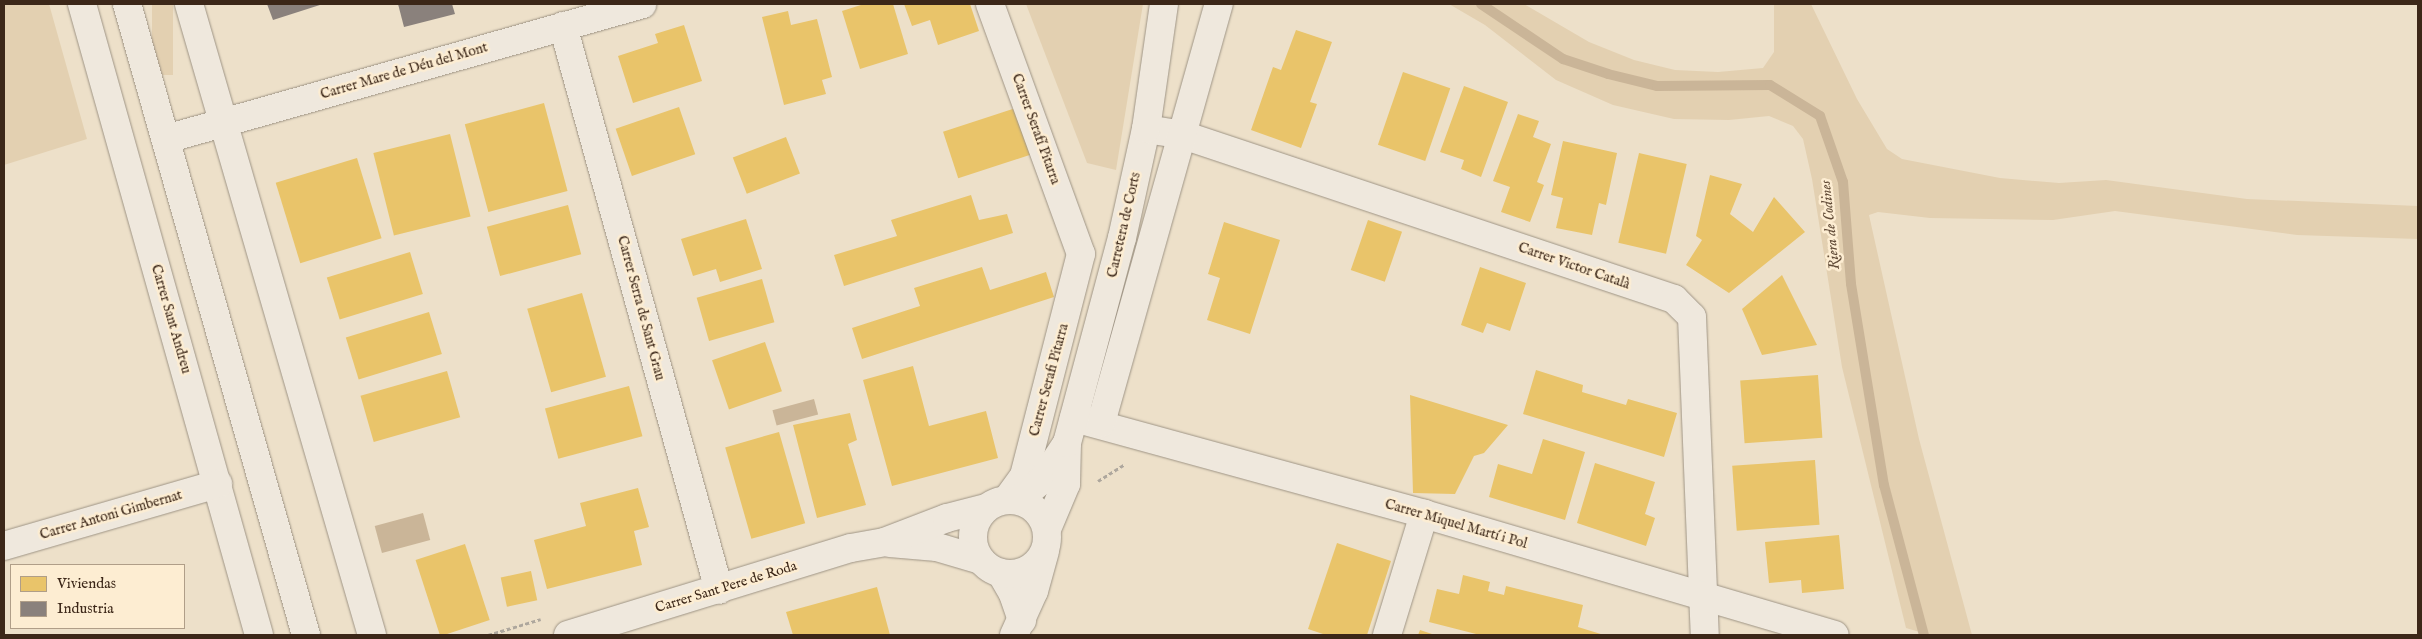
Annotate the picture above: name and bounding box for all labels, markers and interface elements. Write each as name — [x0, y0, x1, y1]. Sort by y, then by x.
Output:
street label: Carrer Mare de Déu del Mont — [318, 39, 490, 103]
street label: Carrer Serafí Pitarra — [1008, 71, 1064, 187]
street label: Carretera de Corts — [1104, 171, 1144, 279]
water label: Riera de Codines — [1816, 179, 1844, 271]
street label: Carrer Serra de Sant Grau — [614, 234, 668, 382]
street label: Carrer Victor Català — [1516, 239, 1632, 293]
street label: Carrer Sant Andreu — [147, 263, 195, 375]
street label: Carrer Serafi Pitarra — [1026, 322, 1072, 438]
street label: Carrer Antoni Gimbernat — [38, 487, 184, 543]
street label: Carrer Miquel Martí i Pol — [1383, 496, 1529, 552]
street label: Carrer Sant Pere de Roda — [653, 557, 799, 617]
legend — [10, 564, 185, 629]
text: Viviendas — [57, 574, 116, 593]
text: Industria — [57, 599, 114, 618]

